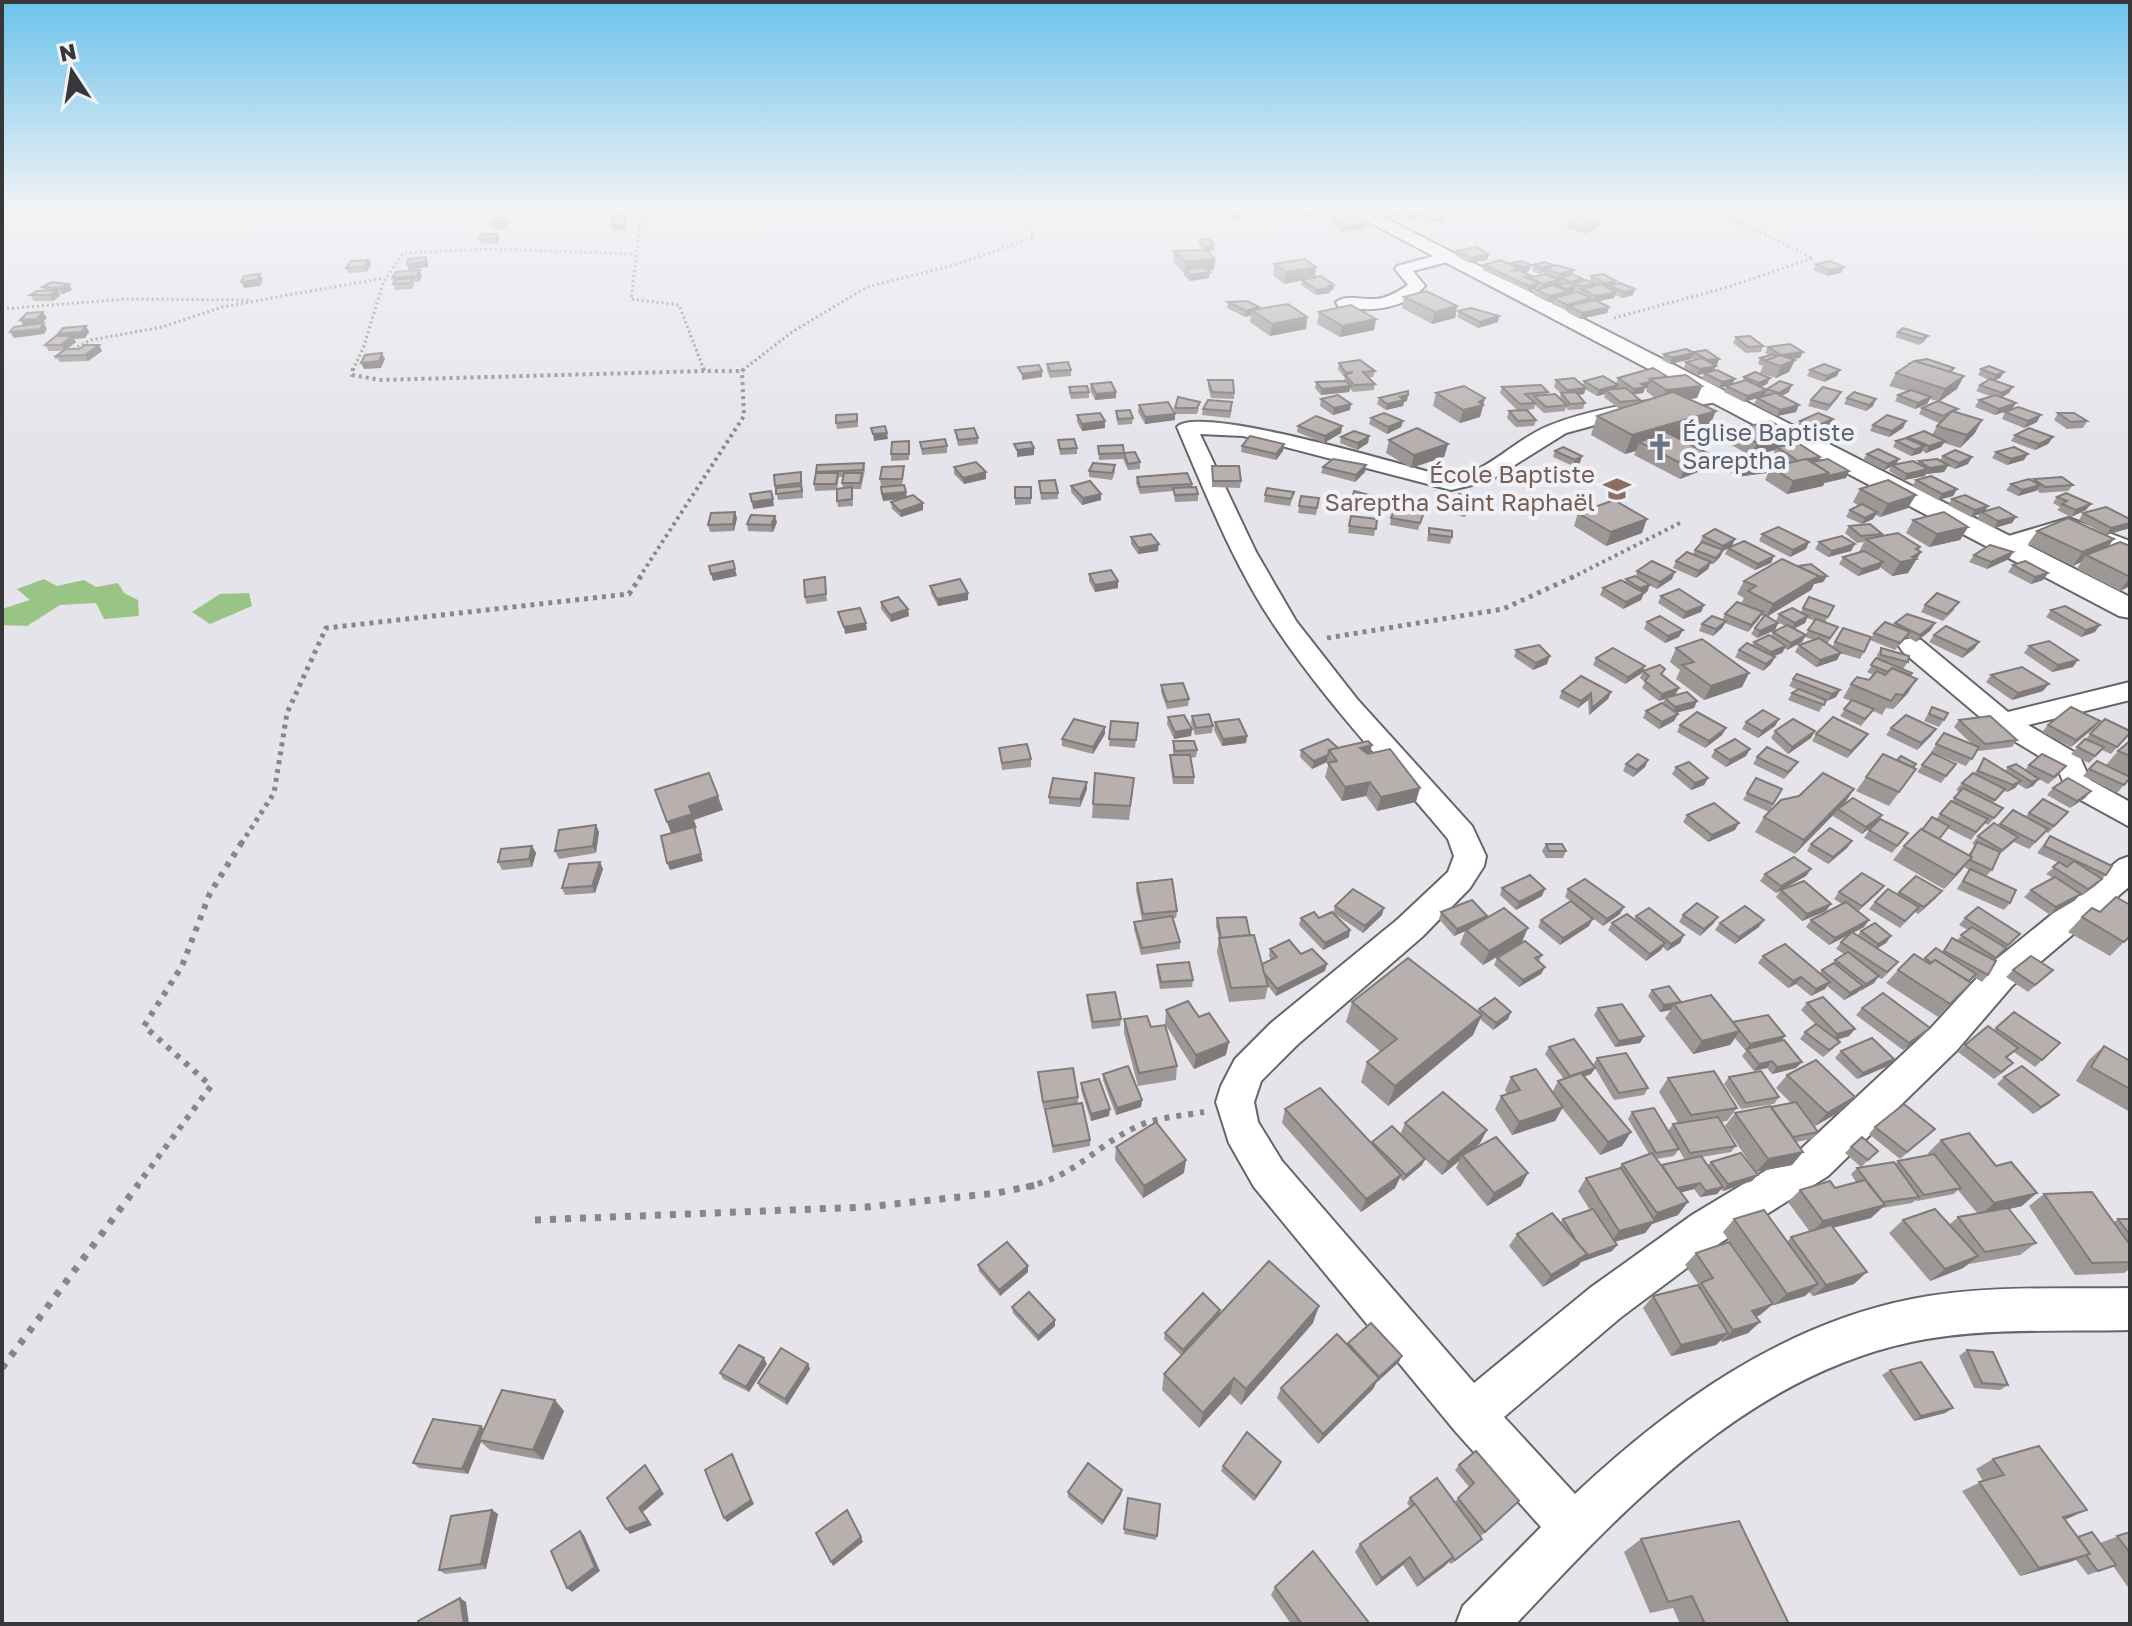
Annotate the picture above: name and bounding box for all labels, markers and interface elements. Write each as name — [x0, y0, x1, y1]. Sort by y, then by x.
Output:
north arrow — [32, 32, 112, 112]
text: N — [57, 37, 79, 67]
place label: Église Baptiste Sareptha — [1682, 417, 1855, 474]
church icon: Église Baptiste Sareptha — [1645, 432, 1675, 462]
place label: École Baptiste Sareptha Saint Raphaël — [1325, 459, 1595, 516]
school or university icon: École Baptiste Sareptha Saint Raphaël — [1602, 474, 1632, 504]

